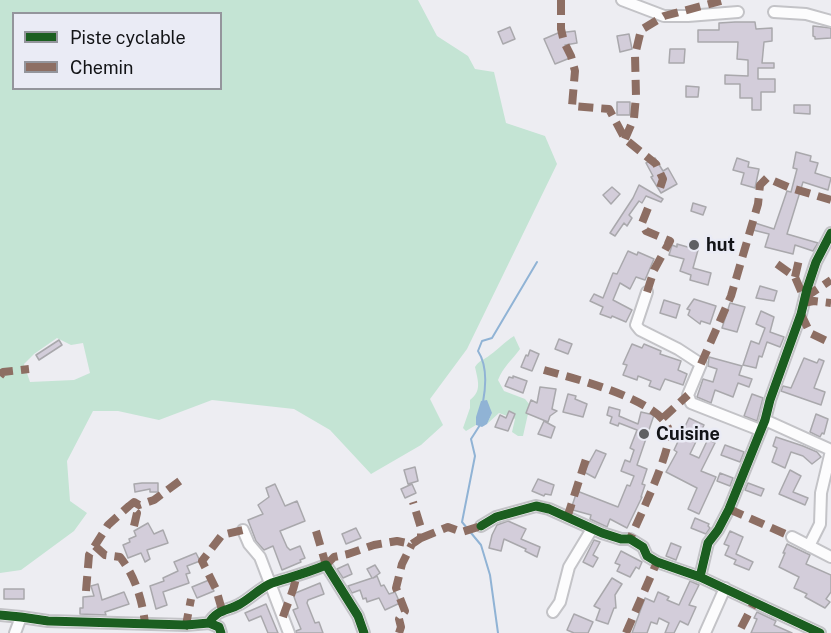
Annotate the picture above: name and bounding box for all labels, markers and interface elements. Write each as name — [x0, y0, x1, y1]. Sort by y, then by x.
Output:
legend — [12, 12, 222, 90]
text: Piste cyclable — [70, 27, 186, 48]
text: Chemin — [70, 57, 134, 78]
place label: hut — [706, 234, 735, 256]
marker: hut — [687, 238, 701, 252]
place label: Cuisine — [656, 423, 720, 445]
marker: Cuisine — [637, 427, 651, 441]

